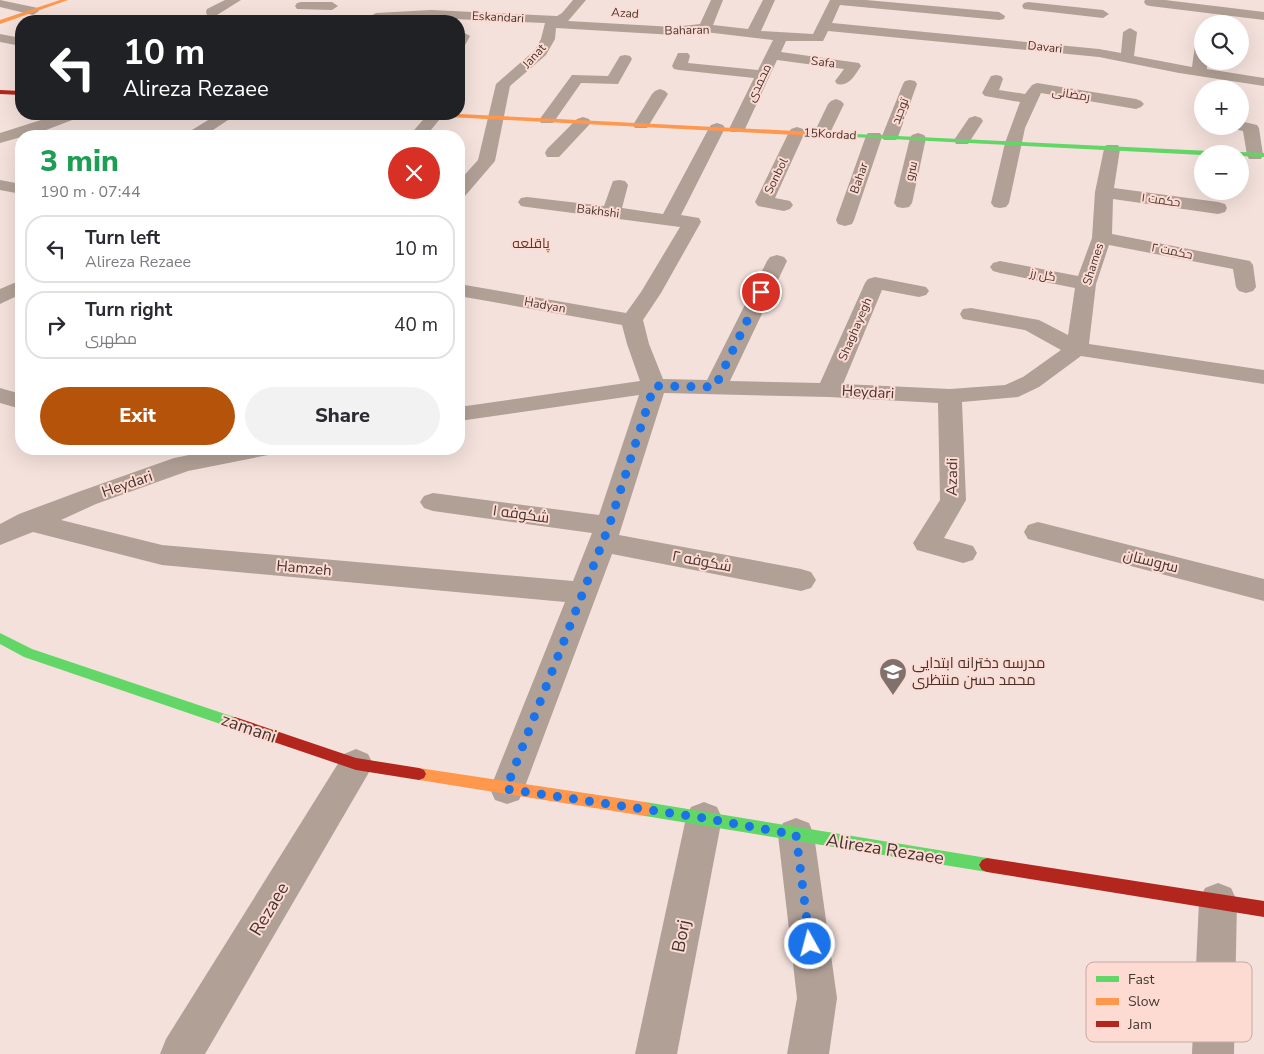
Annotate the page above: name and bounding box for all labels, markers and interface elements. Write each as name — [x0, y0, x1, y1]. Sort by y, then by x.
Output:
street label: Azad — [611, 4, 639, 22]
street label: Eskandari — [471, 8, 525, 26]
map controls — [1194, 15, 1249, 200]
button: search — [1194, 15, 1249, 70]
street label: Baharan — [664, 22, 710, 38]
text: 10 m — [123, 29, 205, 76]
icon: left — [40, 35, 105, 100]
street label: Davari — [1027, 37, 1063, 57]
street label: Janat — [518, 40, 550, 72]
street label: Safa — [810, 53, 836, 71]
street label: محمدی — [743, 61, 775, 105]
text: Alireza Rezaee — [123, 74, 269, 104]
button: + — [1194, 80, 1249, 135]
street label: رمضانی — [1051, 83, 1091, 105]
street label: توحید — [888, 95, 913, 126]
street label: 15Kordad — [803, 125, 857, 143]
text: 3 min — [40, 141, 119, 182]
button: − — [1194, 145, 1249, 200]
button: close — [388, 147, 440, 199]
street label: Sonbol — [760, 155, 792, 197]
street label: Bahar — [846, 160, 872, 196]
street label: سرو — [901, 160, 921, 182]
text: 190 m · 07:44 — [40, 181, 141, 203]
street label: حکمت ۱ — [1140, 189, 1182, 211]
street label: Bakhshi — [576, 200, 620, 222]
text: Turn left — [85, 225, 160, 251]
district label: پاقلعه — [512, 234, 550, 253]
icon: left — [42, 235, 70, 263]
text: 10 m — [394, 236, 438, 262]
street label: حکمت ۲ — [1150, 239, 1194, 263]
street label: Shames — [1079, 241, 1107, 287]
text: Alireza Rezaee — [85, 251, 191, 273]
street label: گل رز — [1028, 264, 1057, 285]
pin — [740, 271, 782, 313]
icon: arrive — [747, 278, 775, 306]
street label: Hadyan — [523, 293, 567, 317]
street label: Shaghayegh — [835, 295, 875, 363]
text: Turn right — [85, 297, 172, 323]
icon: right — [42, 311, 70, 339]
text: 40 m — [394, 312, 438, 338]
text: مطهری — [85, 328, 137, 350]
street label: Heydari — [841, 381, 895, 403]
button: Exit — [40, 387, 235, 445]
button: Share — [245, 387, 440, 445]
street label: Azadi — [942, 458, 962, 496]
street label: Heydari — [99, 466, 155, 502]
street label: شکوفه ۱ — [491, 500, 551, 528]
street label: شکوفه ۲ — [670, 545, 734, 577]
street label: سروستان — [1121, 545, 1181, 577]
street label: Hamzeh — [275, 556, 333, 580]
place label: مدرسه دخترانه ابتدایی محمد حسن منتظری — [912, 653, 1045, 690]
school or university icon: مدرسه دخترانه ابتدایی محمد حسن منتظری — [878, 657, 908, 696]
street label: zamani — [218, 707, 280, 749]
street label: Alireza Rezaee — [824, 828, 946, 870]
street label: Rezaee — [244, 878, 294, 940]
position arrow — [783, 917, 835, 969]
street label: Borj — [666, 918, 696, 954]
legend — [1086, 962, 1252, 1042]
text: Fast — [1128, 970, 1154, 989]
text: Slow — [1128, 992, 1160, 1011]
text: Jam — [1127, 1015, 1152, 1034]

